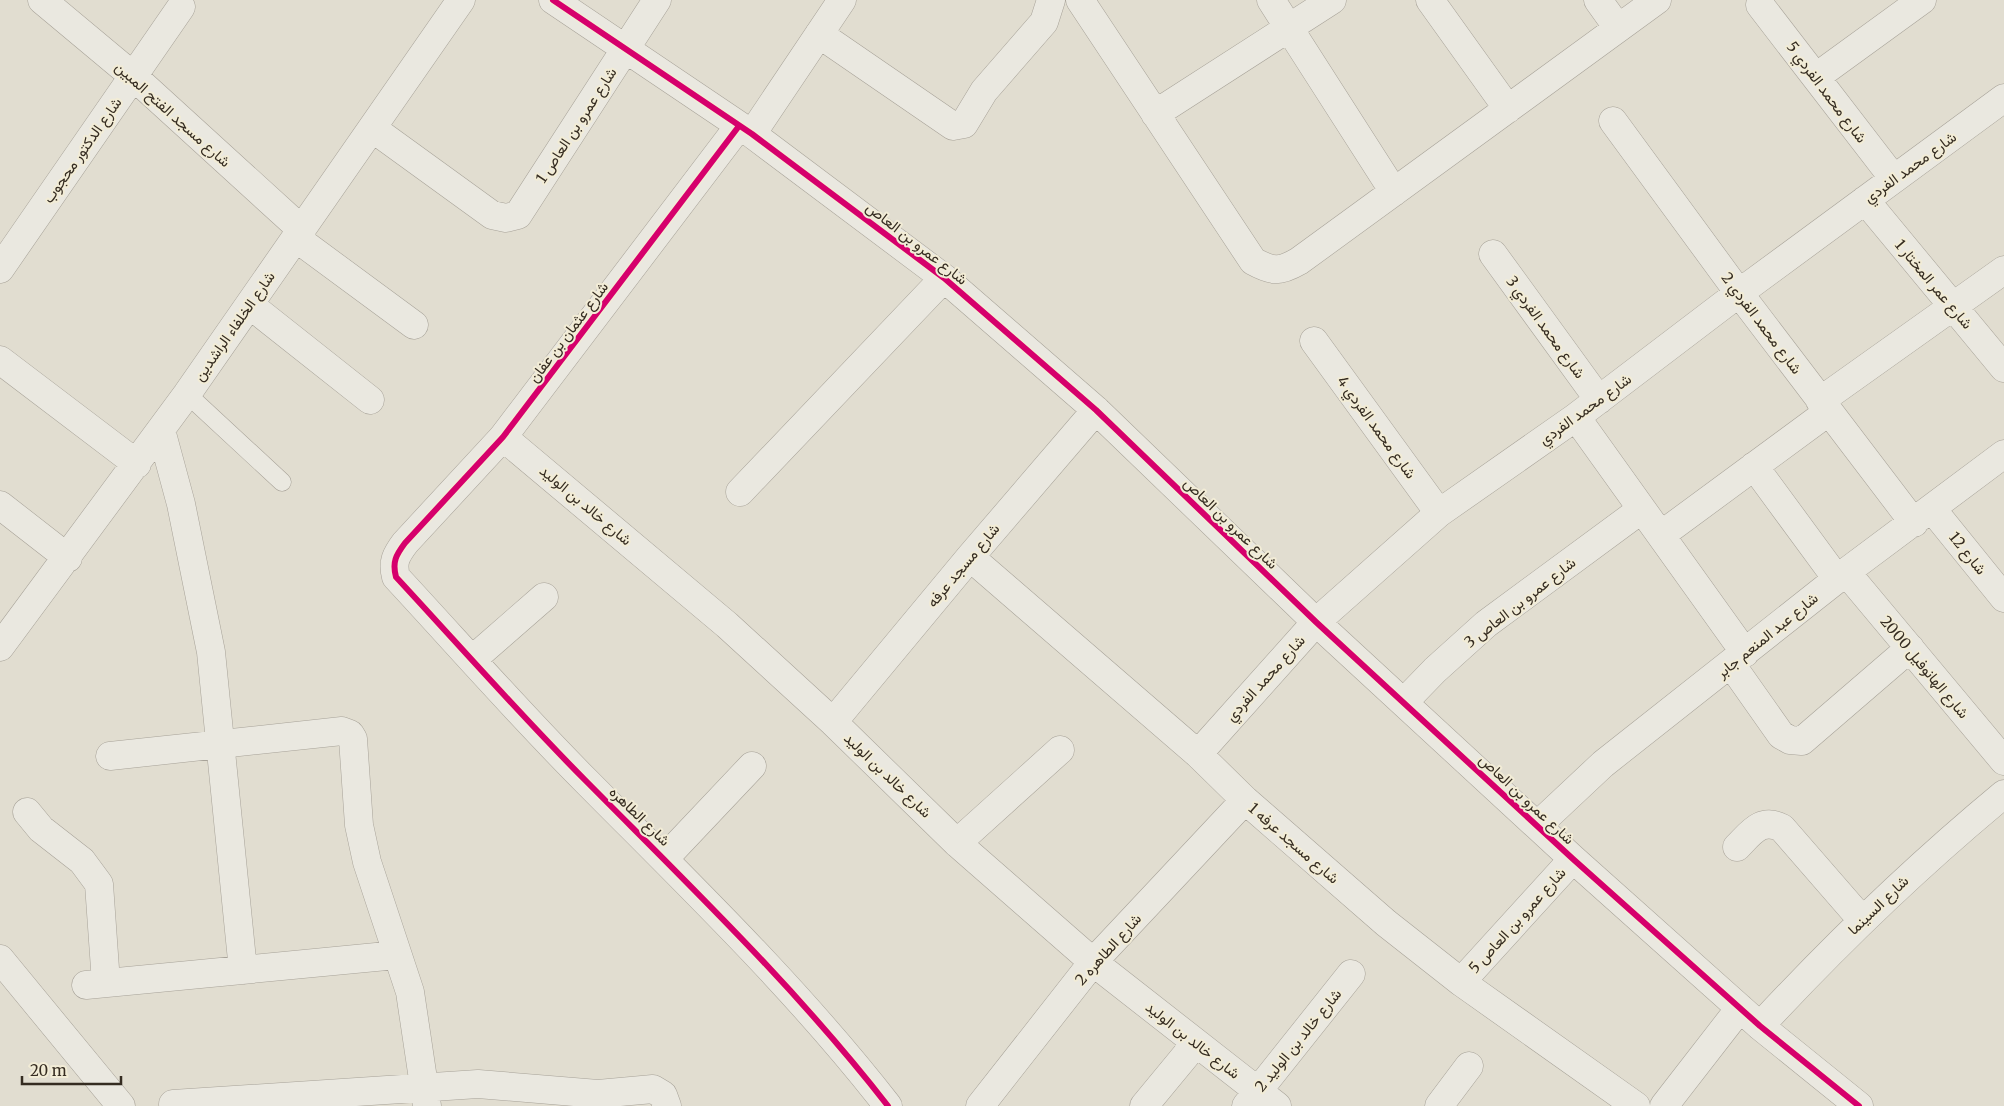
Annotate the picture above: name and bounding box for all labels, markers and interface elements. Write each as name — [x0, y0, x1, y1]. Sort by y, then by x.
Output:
street label: شارع محمد الفردي 5 — [1779, 38, 1871, 149]
street label: شارع مسجد الفتح المبين — [110, 57, 235, 173]
street label: شارع عمرو بن العاص 1 — [532, 63, 622, 188]
street label: شارع الدكتور محجوب — [38, 93, 127, 208]
street label: شارع محمد الفردي — [1860, 127, 1962, 210]
street label: شارع عمرو بن العاص — [861, 197, 972, 290]
street label: شارع عمر المختار 1 — [1889, 235, 1977, 334]
street label: شارع الخلفاء الراشدين — [189, 267, 281, 386]
street label: شارع محمد الفردي 2 — [1714, 268, 1806, 380]
street label: شارع محمد الفردي 3 — [1499, 272, 1590, 384]
street label: شارع عثمان بن عفان — [524, 278, 614, 387]
street label: شارع محمد الفردي — [1535, 369, 1637, 452]
street label: شارع محمد الفردي 4 — [1330, 372, 1421, 485]
street label: شارع خالد بن الوليد — [535, 461, 636, 551]
street label: شارع عمرو بن العاص — [1178, 473, 1282, 574]
street label: شارع مسجد عرفه — [922, 519, 1005, 612]
street label: شارع 12 — [1944, 528, 1991, 579]
street label: شارع عمرو بن العاص 3 — [1461, 553, 1581, 653]
street label: شارع عبد المنعم جابر — [1711, 588, 1823, 684]
street label: شارع الهانوفيل 2000 — [1875, 612, 1974, 724]
street label: شارع محمد الفردي — [1221, 631, 1312, 728]
street label: شارع خالد بن الوليد — [839, 728, 936, 823]
street label: شارع عمرو بن العاص — [1474, 750, 1579, 850]
street label: شارع الطاهره — [604, 782, 675, 851]
street label: شارع مسجد عرفه 1 — [1244, 799, 1343, 889]
street label: شارع عمرو بن العاص 5 — [1464, 863, 1571, 978]
street label: شارع السينما — [1844, 871, 1914, 940]
street label: شارع الطاهره 2 — [1071, 909, 1147, 990]
street label: شارع خالد بن الوليد 2 — [1251, 985, 1347, 1097]
street label: شارع خالد بن الوليد — [1141, 997, 1244, 1084]
scale bar — [22, 1054, 121, 1086]
text: 20 m — [30, 1061, 67, 1080]

